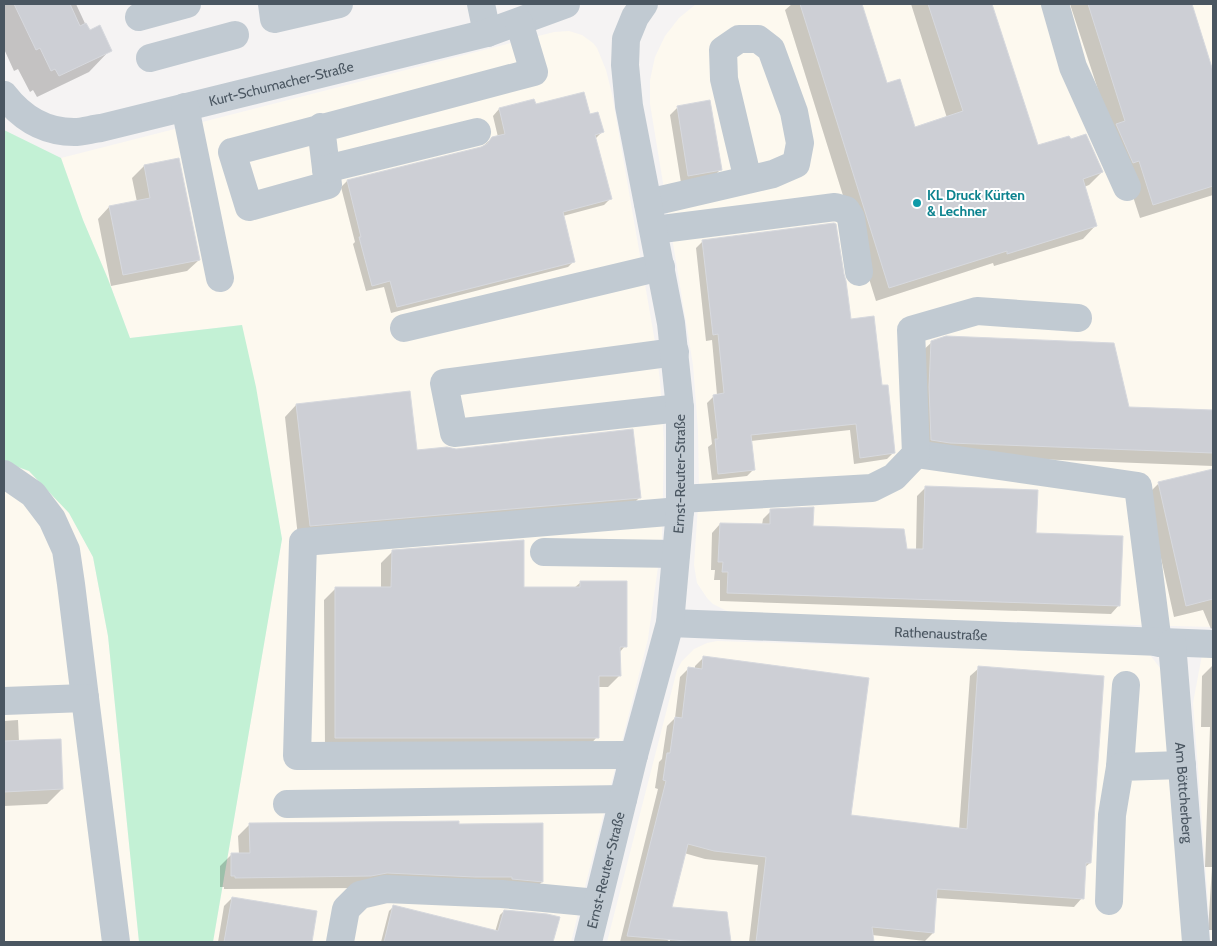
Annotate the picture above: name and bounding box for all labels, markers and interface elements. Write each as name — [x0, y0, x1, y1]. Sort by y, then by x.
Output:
street label: Kurt-Schumacher-Straße — [207, 57, 355, 110]
place label: KL Druck Kürten & Lechner — [927, 186, 1025, 220]
marker: KL Druck Kürten & Lechner — [911, 197, 923, 209]
street label: Ernst-Reuter-Straße — [669, 414, 689, 534]
street label: Rathenaustraße — [894, 623, 988, 644]
street label: Am Böttcherberg — [1171, 741, 1197, 845]
street label: Ernst-Reuter-Straße — [583, 810, 629, 930]

